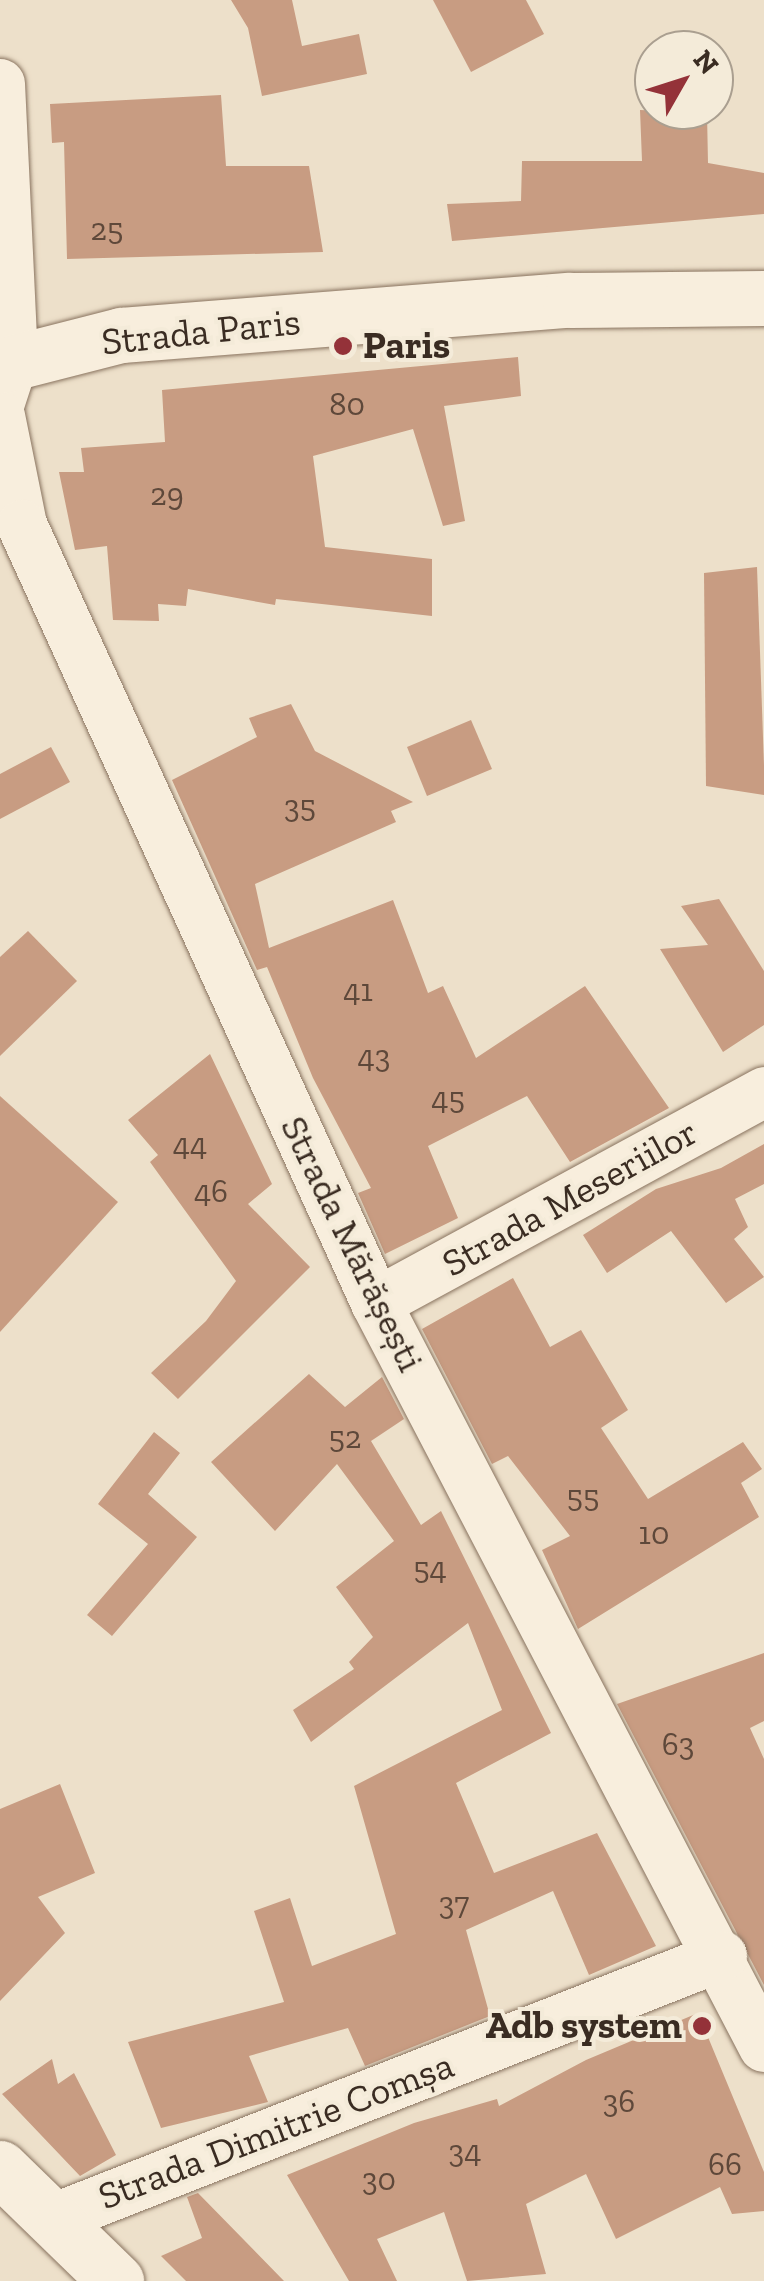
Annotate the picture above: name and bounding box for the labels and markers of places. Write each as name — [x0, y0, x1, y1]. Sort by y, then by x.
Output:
place label: Paris — [363, 323, 450, 369]
marker: Paris — [332, 335, 354, 357]
place label: Adb system — [486, 2003, 682, 2049]
marker: Adb system — [691, 2015, 713, 2037]

